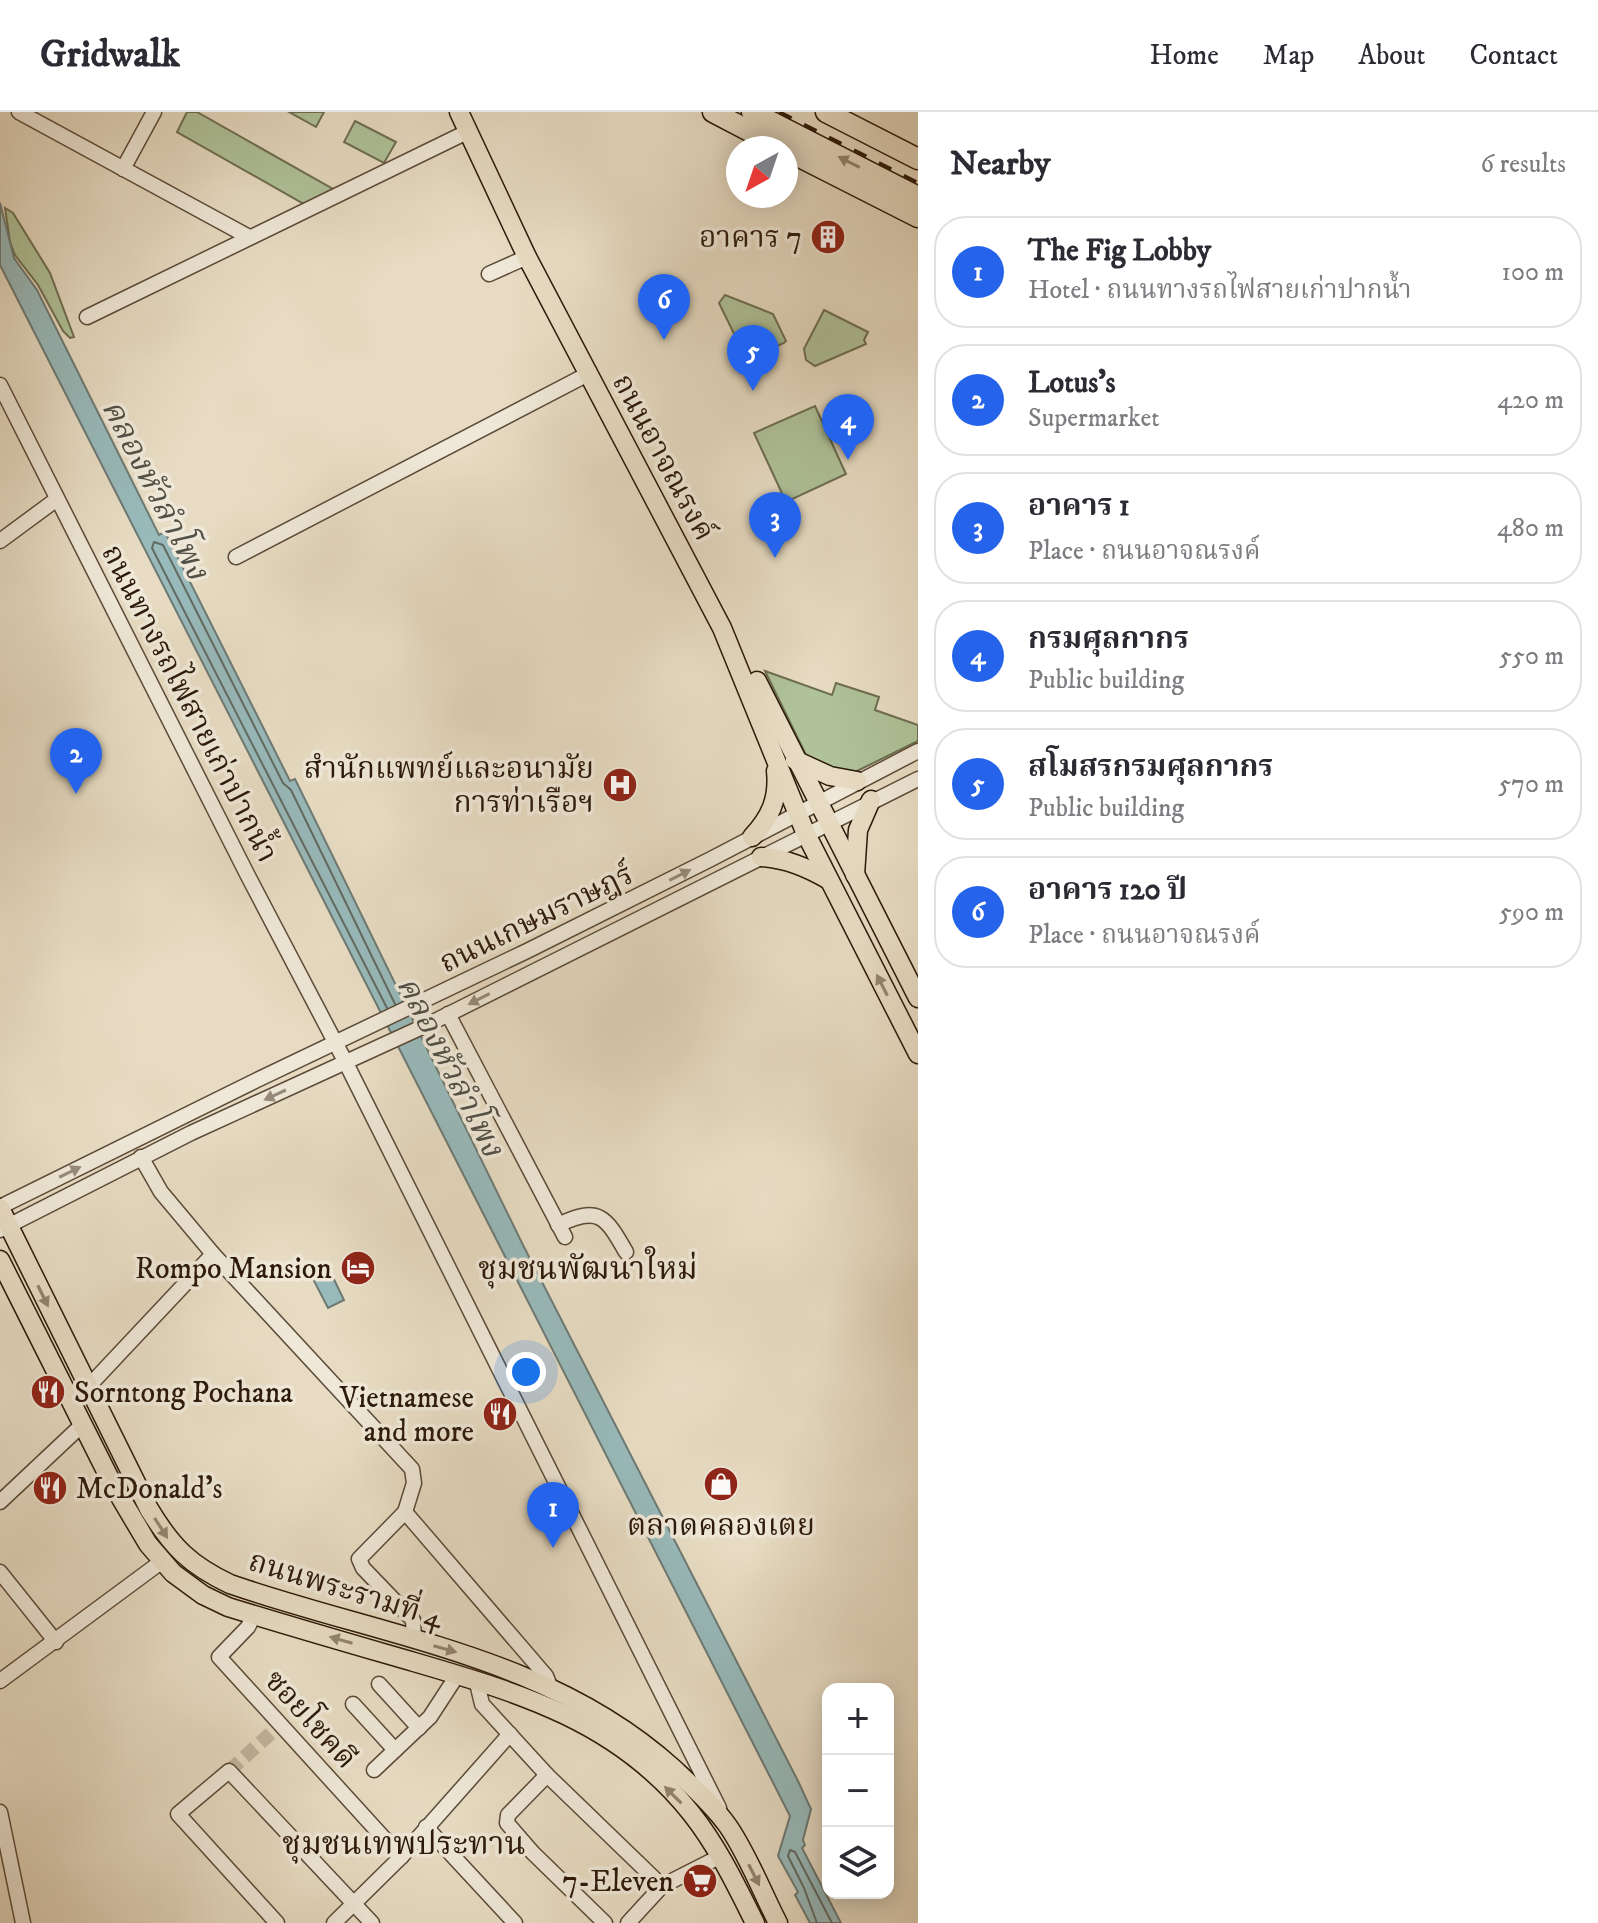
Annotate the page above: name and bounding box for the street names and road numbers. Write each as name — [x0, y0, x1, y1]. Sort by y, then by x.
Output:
street label: ถนนอาจณรงค์ — [603, 368, 722, 548]
street label: ถนนทางรถไฟสายเก่าปากน้ำ — [92, 536, 290, 869]
street label: ถนนเกษมราษฎร์ — [434, 856, 640, 982]
street label: ถนนพระรามที่ 4 — [244, 1539, 449, 1638]
street label: ซอยโชคดี — [256, 1660, 367, 1777]

